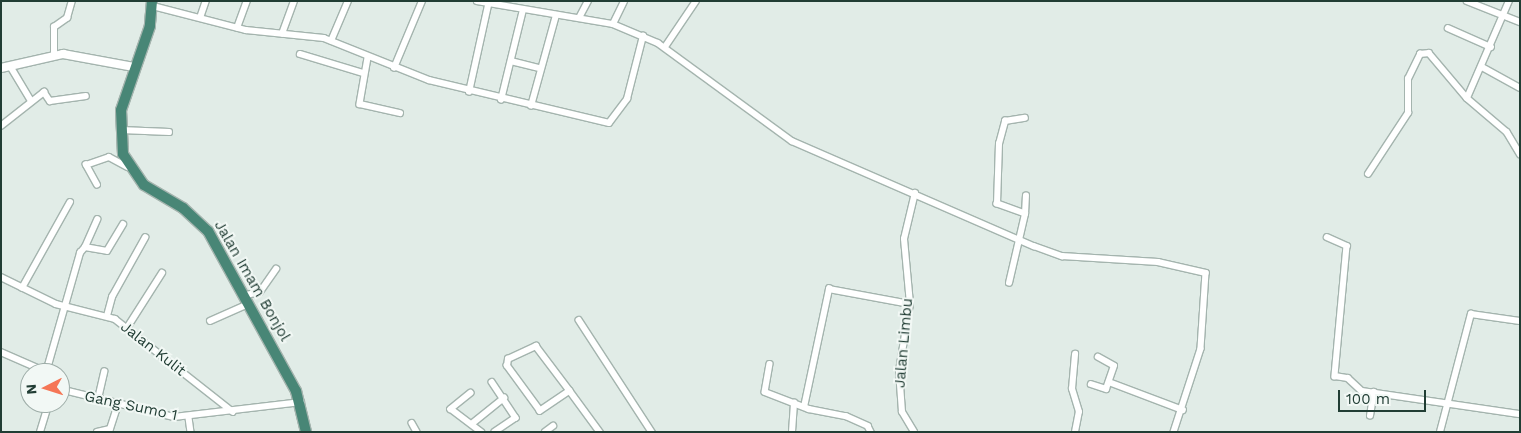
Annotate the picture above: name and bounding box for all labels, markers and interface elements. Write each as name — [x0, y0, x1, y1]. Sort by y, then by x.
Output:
street label: Jalan Imam Bonjol — [210, 217, 294, 345]
street label: Jalan Limbu — [891, 297, 917, 389]
street label: Jalan Kulit — [117, 318, 189, 380]
north arrow — [20, 363, 70, 413]
scale bar — [1341, 380, 1428, 412]
text: N — [23, 383, 39, 395]
street label: Gang Sumo 1 — [83, 387, 179, 425]
text: 100 m — [1346, 390, 1390, 408]

